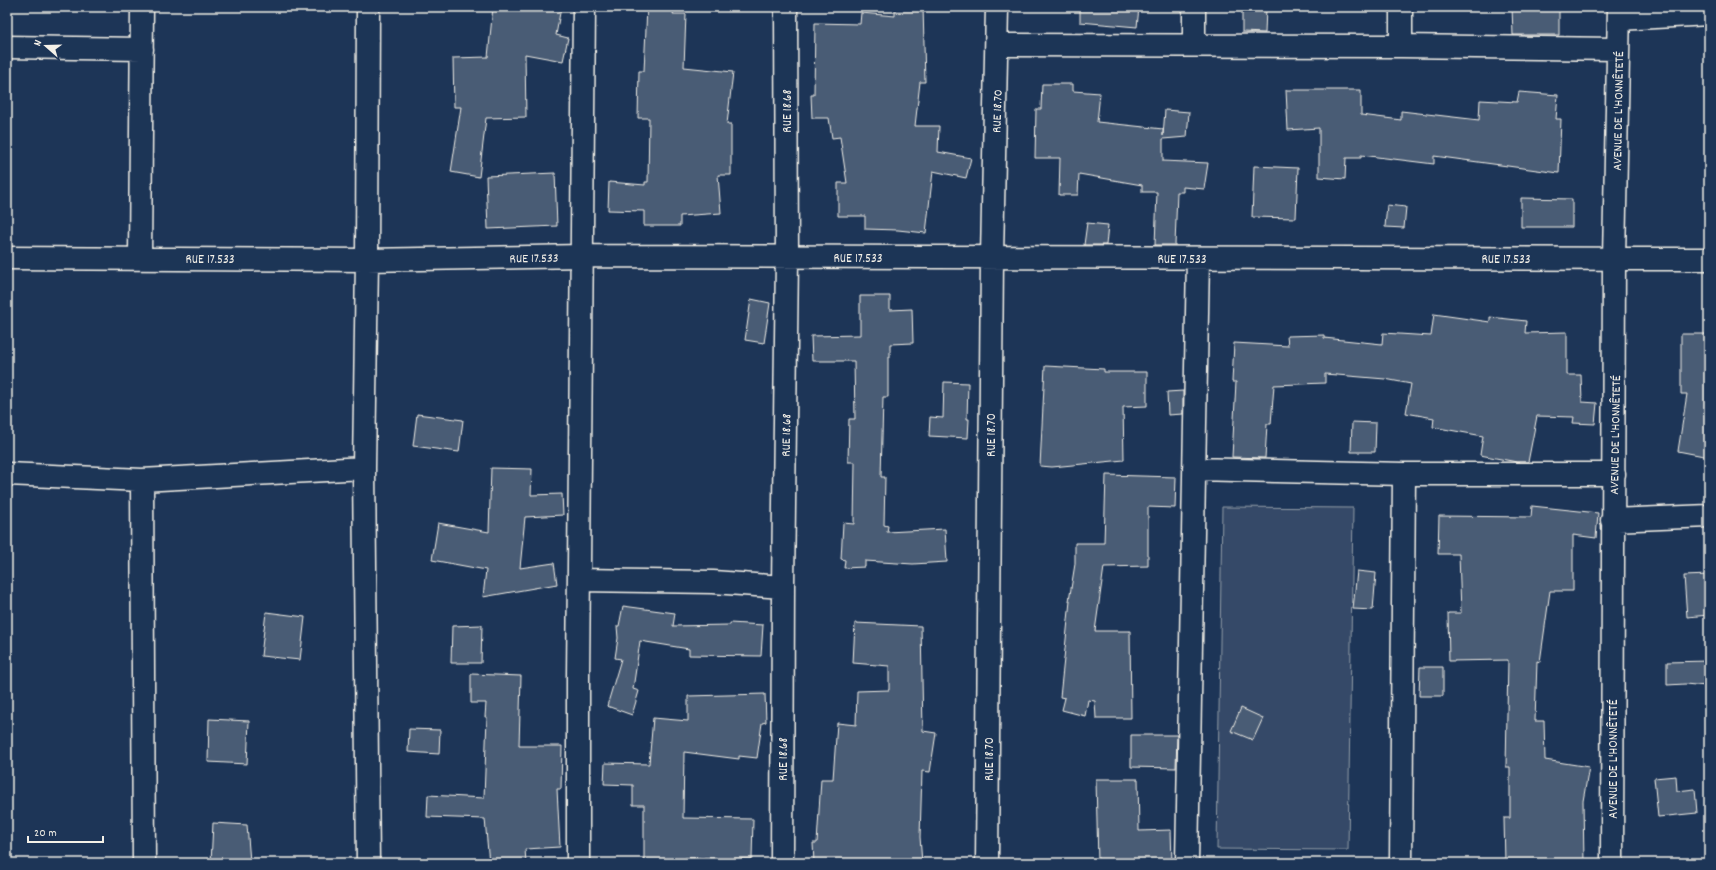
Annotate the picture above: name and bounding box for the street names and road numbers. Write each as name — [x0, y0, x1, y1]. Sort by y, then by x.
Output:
street label: AVENUE DE L'HONNÊTETÉ — [1609, 51, 1630, 171]
street label: RUE 18.68 — [779, 89, 798, 133]
street label: RUE 18.70 — [988, 89, 1009, 133]
street label: RUE 17.533 — [509, 250, 559, 269]
street label: RUE 17.533 — [833, 250, 883, 269]
street label: RUE 17.533 — [185, 251, 235, 270]
street label: RUE 17.533 — [1157, 251, 1207, 270]
street label: RUE 17.533 — [1481, 251, 1531, 270]
street label: AVENUE DE L'HONNÊTETÉ — [1606, 375, 1627, 495]
street label: RUE 18.68 — [778, 413, 797, 457]
street label: RUE 18.70 — [983, 413, 1002, 457]
street label: AVENUE DE L'HONNÊTETÉ — [1605, 699, 1624, 819]
street label: RUE 18.68 — [775, 737, 794, 781]
street label: RUE 18.70 — [981, 737, 1000, 781]

